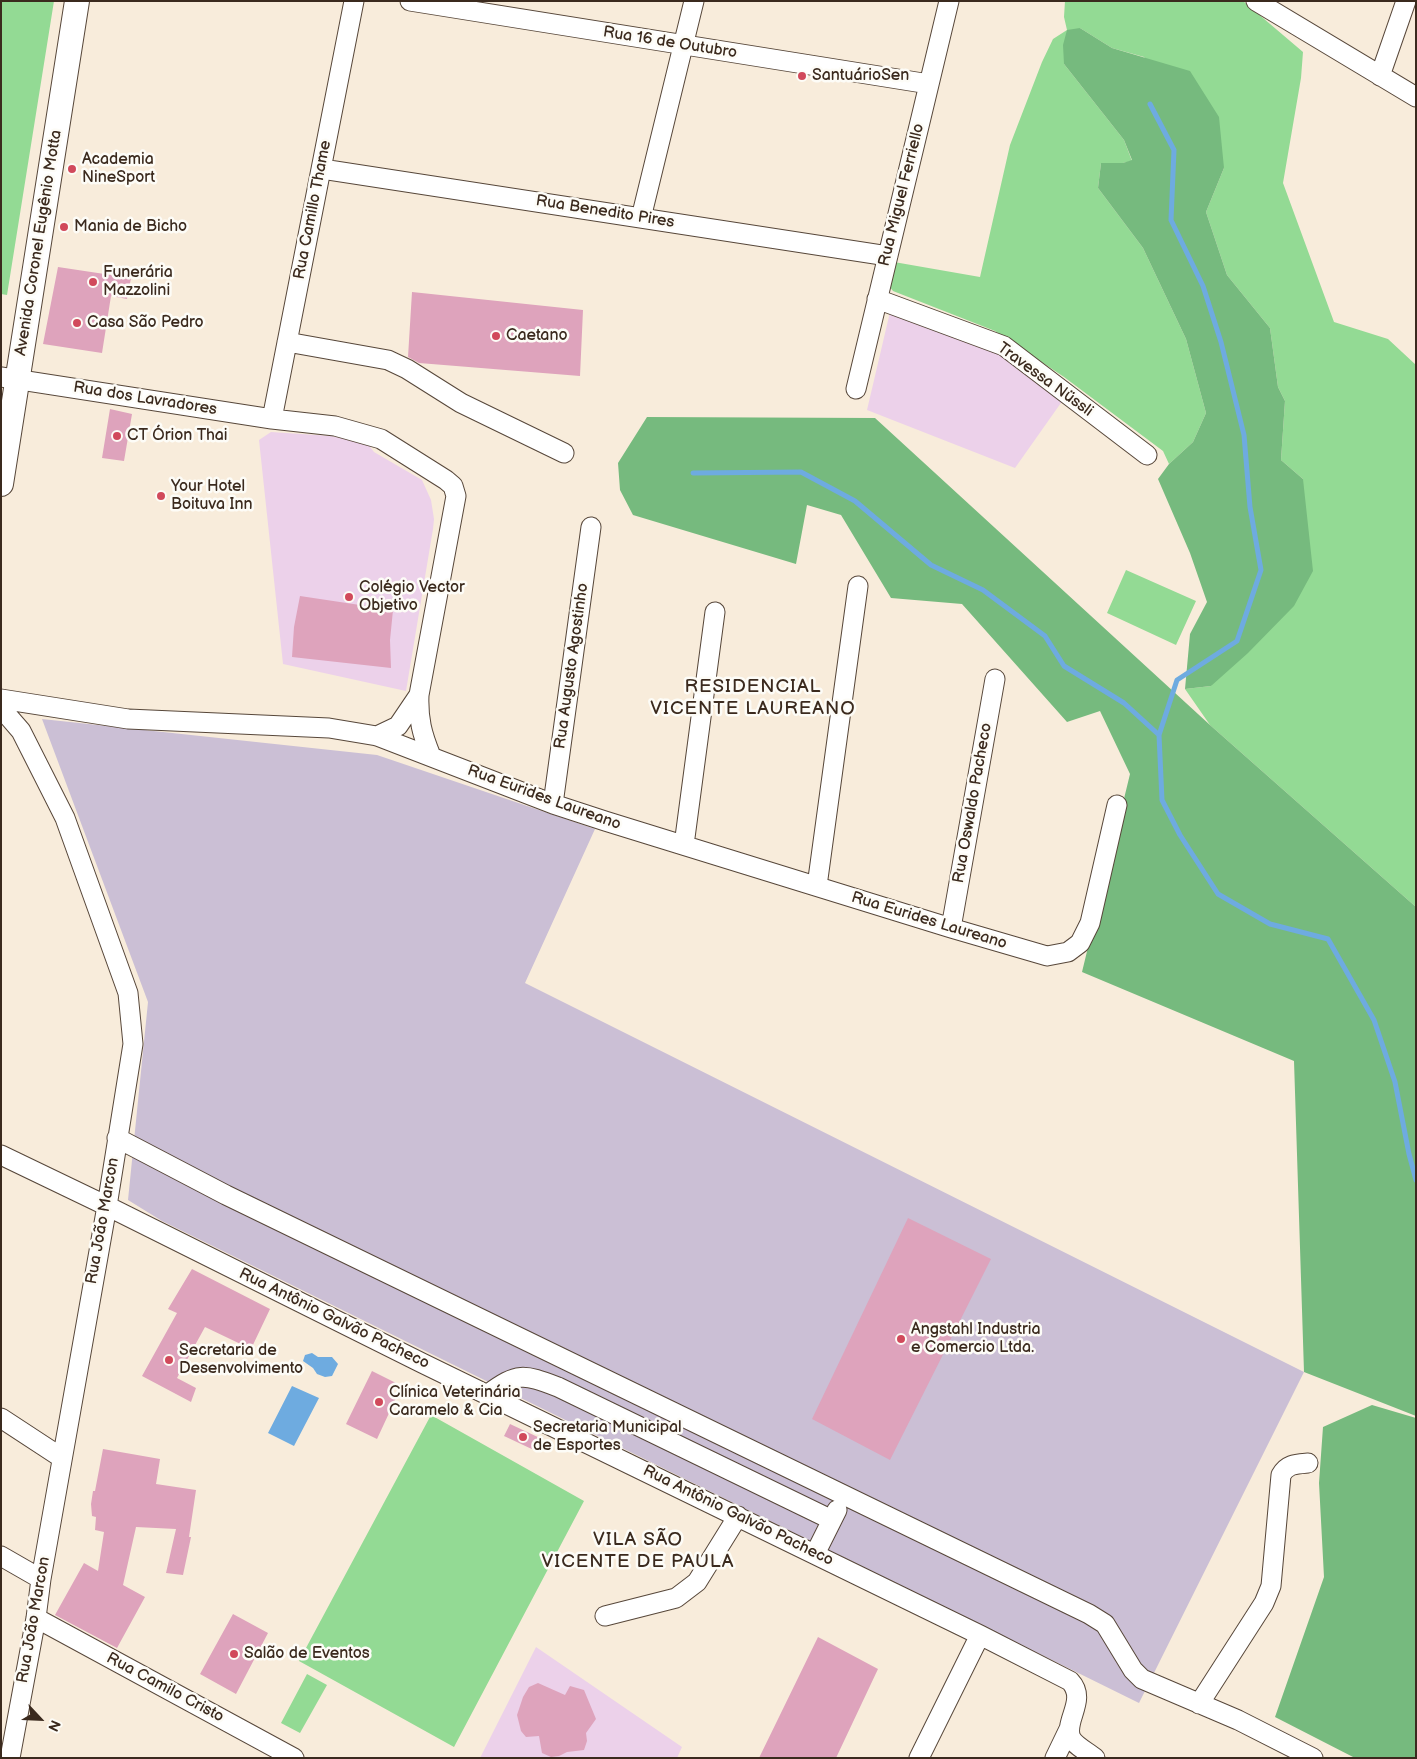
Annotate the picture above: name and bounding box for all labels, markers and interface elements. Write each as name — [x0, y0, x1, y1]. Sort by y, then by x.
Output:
street label: Rua 16 de Outubro — [602, 23, 738, 63]
place label: SantuárioSen — [812, 66, 909, 86]
marker: SantuárioSen — [796, 70, 808, 82]
street label: Rua Miguel Ferriello — [875, 122, 929, 268]
street label: Avenida Coronel Eugênio Motta — [12, 129, 66, 357]
street label: Rua Camillo Thame — [290, 139, 336, 281]
place label: Academia NineSport — [82, 150, 155, 188]
marker: Academia NineSport — [66, 163, 78, 175]
street label: Rua Benedito Pires — [534, 192, 676, 232]
place label: Mania de Bicho — [74, 217, 187, 237]
marker: Mania de Bicho — [58, 221, 70, 233]
place label: Funerária Mazzolini — [103, 263, 173, 301]
marker: Funerária Mazzolini — [87, 276, 99, 288]
place label: Casa São Pedro — [87, 313, 204, 333]
marker: Casa São Pedro — [71, 317, 83, 329]
place label: Caetano — [506, 326, 568, 346]
marker: Caetano — [490, 330, 502, 342]
street label: Travessa Nüssli — [993, 339, 1097, 421]
street label: Rua dos Lavradores — [72, 378, 218, 420]
place label: CT Órion Thai — [127, 426, 228, 446]
marker: CT Órion Thai — [111, 430, 123, 442]
place label: Your Hotel Boituva Inn — [171, 477, 252, 515]
marker: Your Hotel Boituva Inn — [155, 490, 167, 502]
place label: Colégio Vector Objetivo — [359, 578, 465, 616]
street label: Rua Augusto Agostinho — [551, 582, 593, 750]
marker: Colégio Vector Objetivo — [343, 591, 355, 603]
district label: RESIDENCIAL VICENTE LAUREANO — [648, 676, 858, 720]
street label: Rua Oswaldo Pacheco — [949, 721, 997, 885]
street label: Rua Eurides Laureano — [465, 761, 623, 835]
street label: Rua Eurides Laureano — [849, 888, 1009, 954]
street label: Rua João Marcon — [82, 1156, 124, 1286]
street label: Rua Antônio Galvão Pacheco — [236, 1264, 432, 1374]
place label: Angstahl Industria e Comercio Ltda. — [911, 1320, 1041, 1358]
marker: Angstahl Industria e Comercio Ltda. — [895, 1333, 907, 1345]
place label: Secretaria de Desenvolvimento — [179, 1341, 303, 1379]
marker: Secretaria de Desenvolvimento — [163, 1354, 175, 1366]
place label: Clínica Veterinária Caramelo & Cia — [389, 1383, 521, 1421]
marker: Clínica Veterinária Caramelo & Cia — [373, 1396, 385, 1408]
place label: Secretaria Municipal de Esportes — [533, 1418, 682, 1456]
marker: Secretaria Municipal de Esportes — [517, 1431, 529, 1443]
street label: Rua Antônio Galvão Pacheco — [640, 1461, 836, 1571]
district label: VILA SÃO VICENTE DE PAULA — [540, 1529, 736, 1573]
street label: Rua João Marcon — [13, 1555, 55, 1685]
place label: Salão de Eventos — [244, 1644, 370, 1664]
marker: Salão de Eventos — [228, 1648, 240, 1660]
street label: Rua Camilo Cristo — [103, 1649, 227, 1727]
north arrow — [15, 1694, 65, 1744]
text: N — [44, 1717, 64, 1734]

